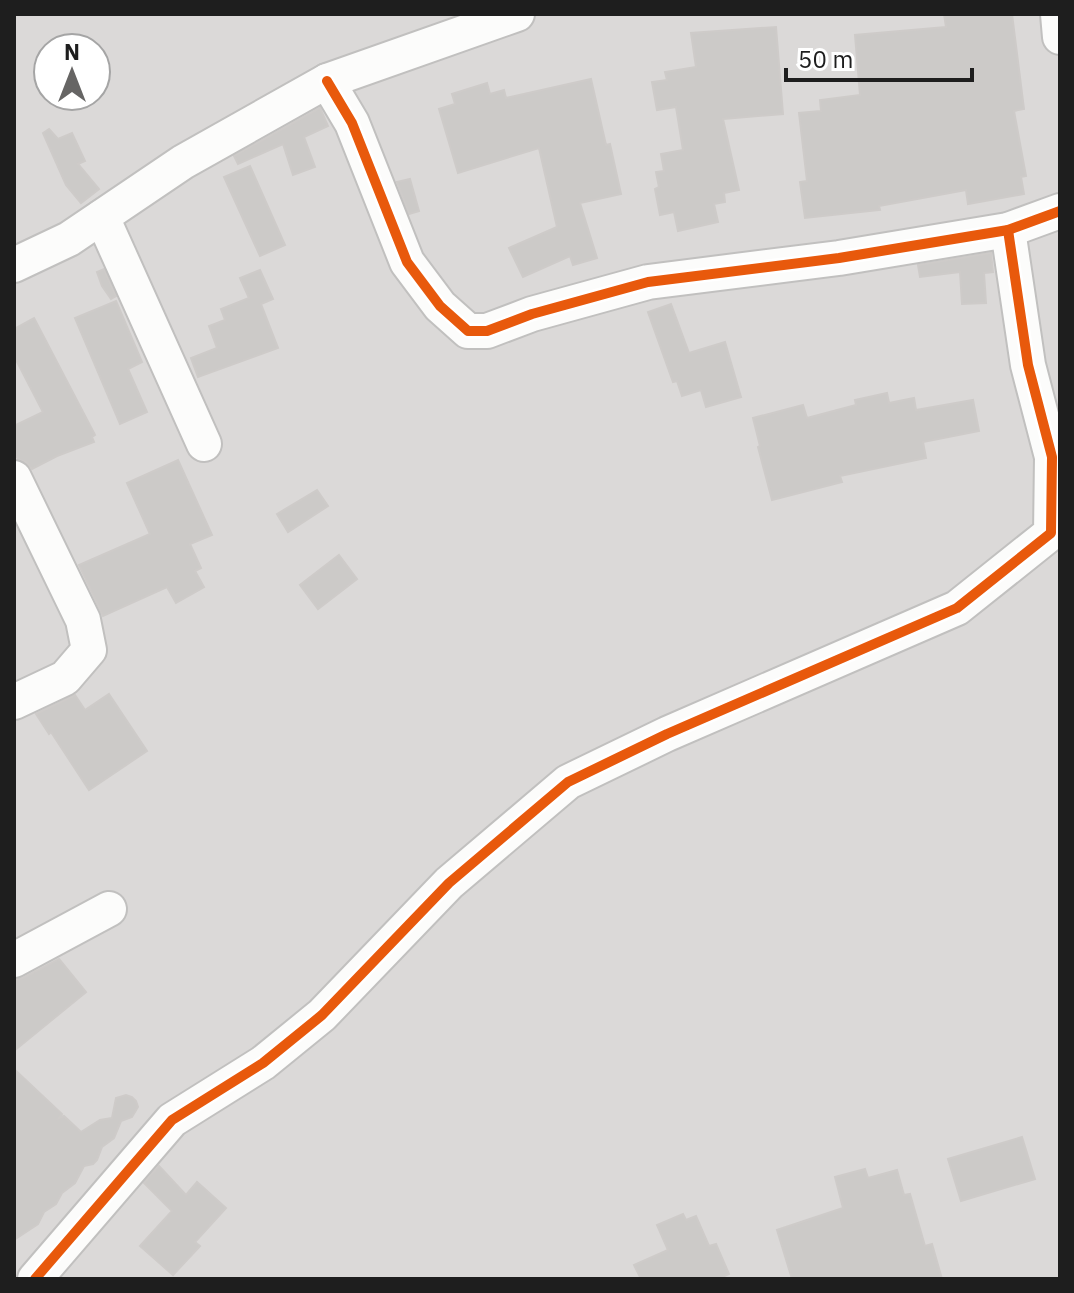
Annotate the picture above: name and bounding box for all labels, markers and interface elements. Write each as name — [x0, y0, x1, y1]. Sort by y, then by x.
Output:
north arrow — [32, 32, 112, 112]
scale bar — [786, 32, 972, 82]
text: N — [64, 37, 80, 66]
text: 50 m — [798, 43, 853, 75]

